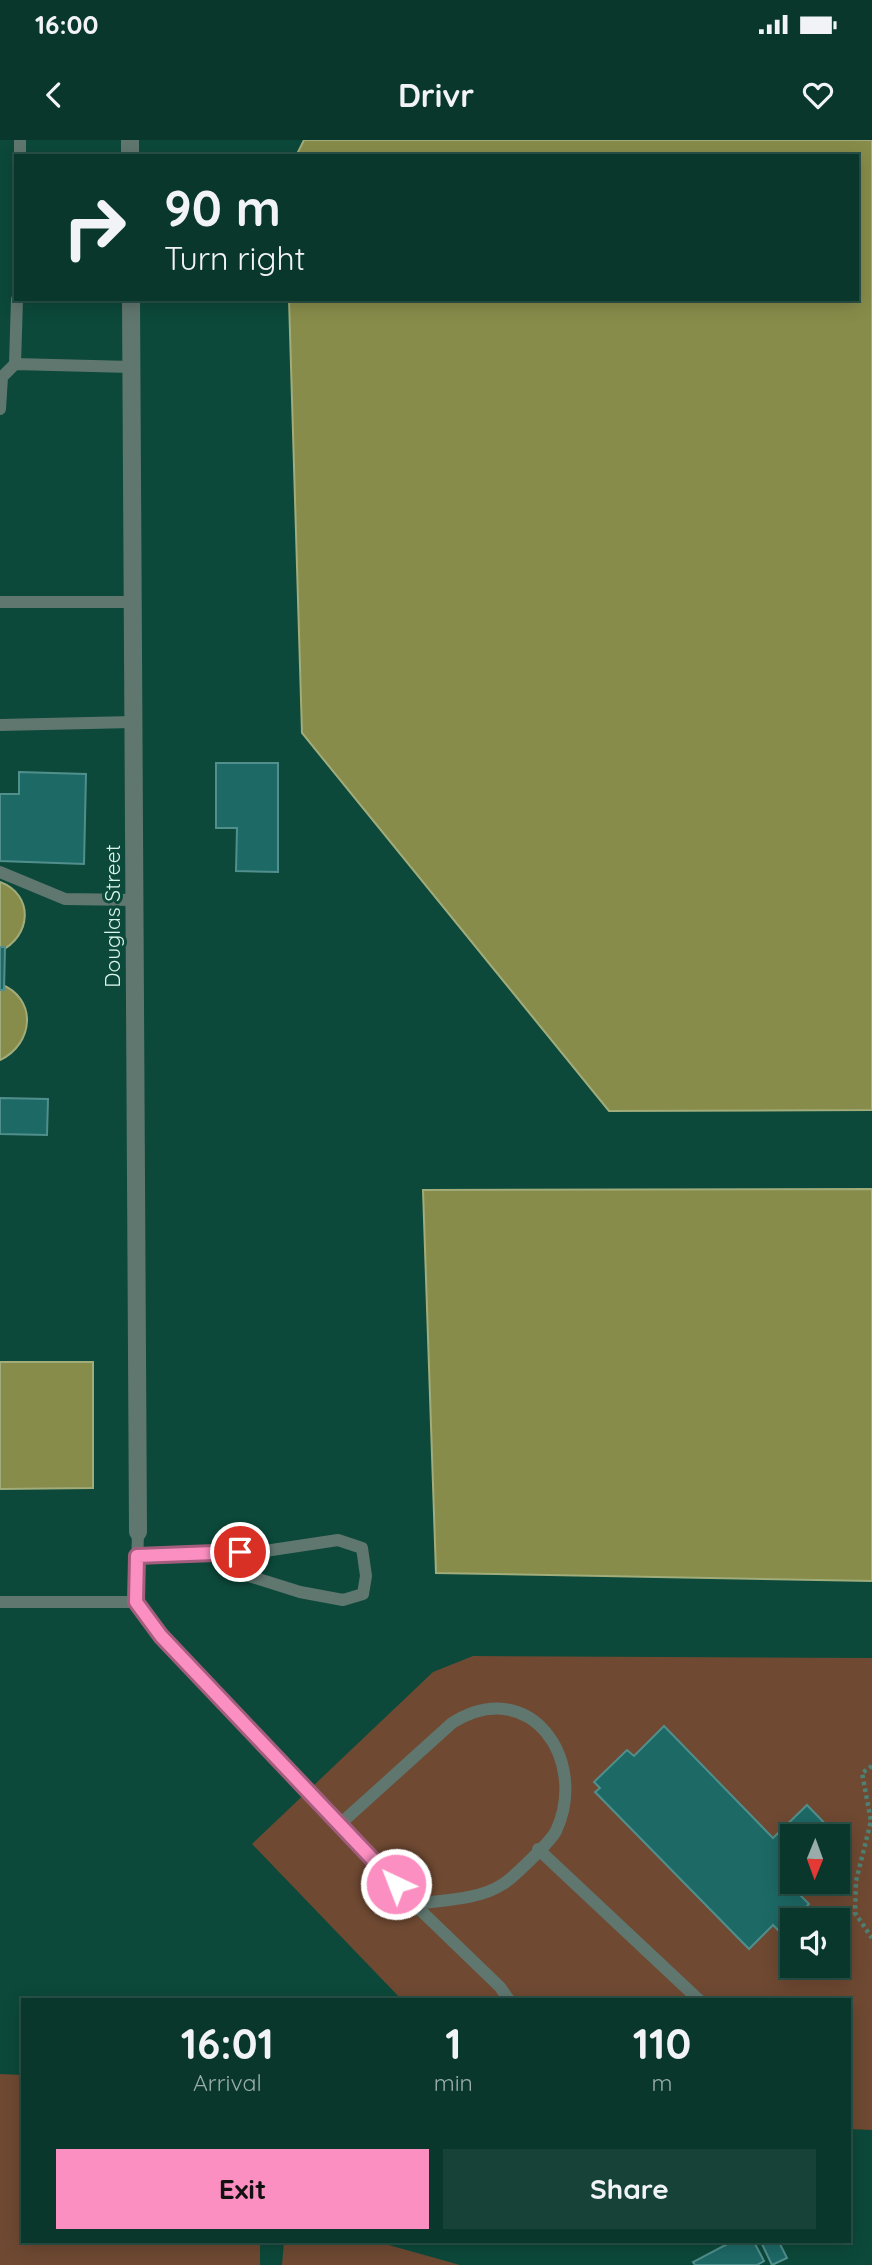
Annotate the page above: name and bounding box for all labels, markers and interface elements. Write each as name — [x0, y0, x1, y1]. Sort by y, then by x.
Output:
text: 16:00 — [35, 8, 99, 41]
text: Drivr — [398, 75, 474, 115]
icon: back — [35, 76, 73, 114]
icon: heart — [799, 76, 837, 114]
text: 90 m — [164, 177, 281, 238]
icon: right — [49, 182, 140, 273]
text: Turn right — [164, 238, 305, 278]
street label: Douglas Street — [99, 844, 125, 988]
pin — [210, 1522, 270, 1582]
icon: arrive — [221, 1533, 259, 1571]
north arrow — [780, 1824, 850, 1894]
map controls — [780, 1824, 850, 1978]
position arrow — [359, 1847, 433, 1921]
button: sound — [780, 1908, 850, 1978]
text: 16:01 — [181, 2017, 274, 2070]
text: 1 — [445, 2017, 461, 2070]
text: 110 — [633, 2017, 691, 2070]
text: Arrival — [193, 2068, 262, 2097]
text: min — [434, 2068, 473, 2097]
text: m — [651, 2068, 672, 2097]
button: Exit — [56, 2149, 429, 2229]
button: Share — [443, 2149, 816, 2229]

